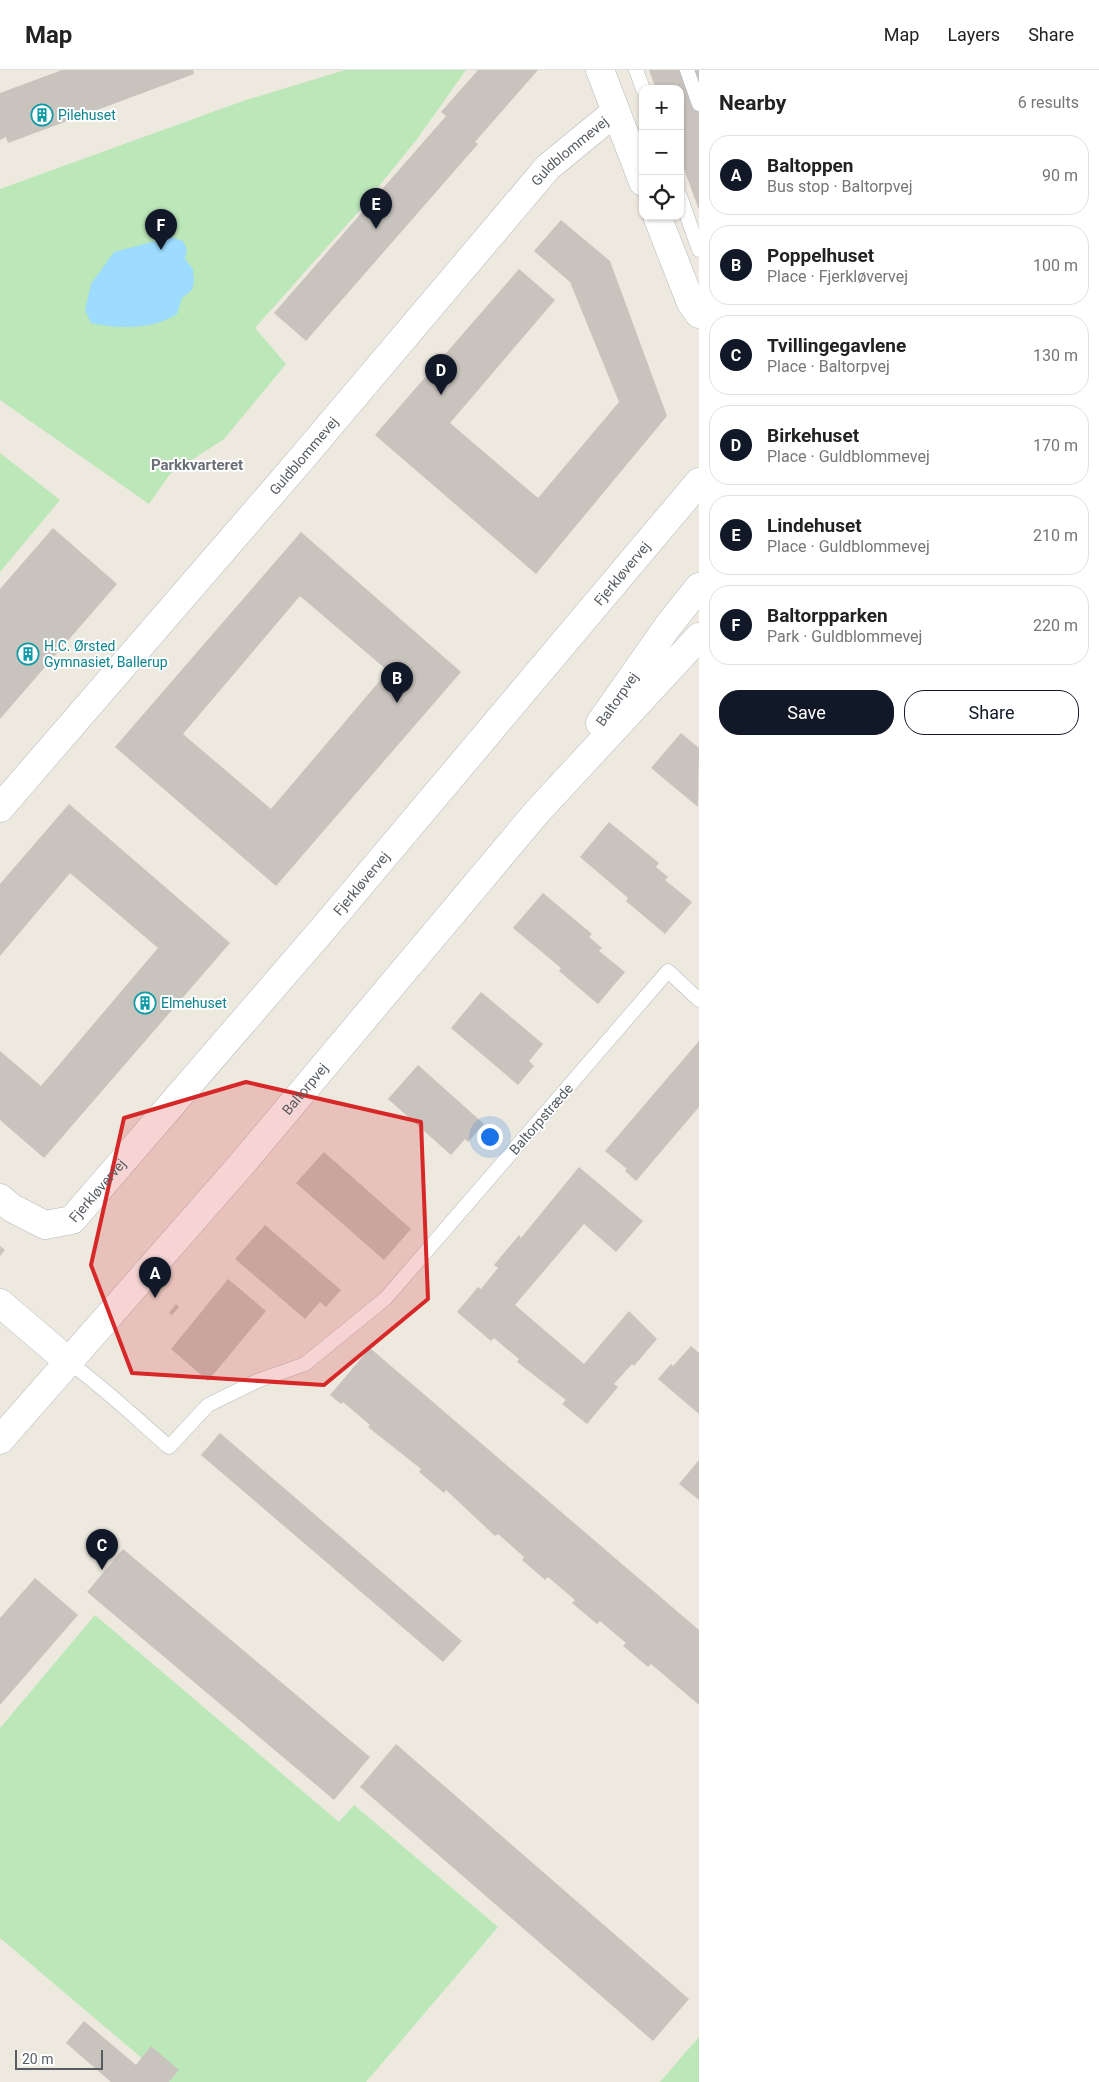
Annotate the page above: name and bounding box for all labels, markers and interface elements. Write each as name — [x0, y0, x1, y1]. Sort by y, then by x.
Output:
text: Map — [25, 21, 72, 49]
text: Map — [884, 24, 919, 45]
text: Layers — [947, 24, 1000, 45]
text: Share — [1028, 24, 1074, 45]
map controls — [639, 85, 684, 220]
button: + — [639, 85, 684, 130]
text: Nearby — [719, 91, 786, 115]
text: 6 results — [1018, 93, 1079, 112]
building icon: Pilehuset — [30, 103, 54, 127]
place label: Pilehuset — [58, 107, 116, 123]
street label: Guldblommevej — [528, 113, 611, 189]
button: − — [639, 130, 684, 175]
text: Baltoppen — [767, 154, 854, 177]
text: A — [731, 166, 741, 185]
text: 90 m — [1042, 166, 1078, 185]
button: locate — [639, 175, 684, 220]
text: Bus stop · Baltorpvej — [767, 177, 913, 196]
pin: E — [360, 188, 392, 229]
pin: F — [145, 209, 177, 250]
text: Poppelhuset — [767, 244, 874, 267]
text: B — [731, 256, 741, 275]
text: 100 m — [1033, 256, 1078, 275]
text: Place · Fjerkløvervej — [767, 267, 908, 286]
text: Tvillingegavlene — [767, 334, 906, 357]
text: C — [731, 346, 741, 365]
text: 130 m — [1033, 346, 1078, 365]
pin: D — [425, 354, 457, 395]
text: Place · Baltorpvej — [767, 357, 890, 376]
street label: Guldblommevej — [266, 414, 341, 498]
text: Birkehuset — [767, 424, 859, 447]
text: D — [731, 436, 741, 455]
text: 170 m — [1033, 436, 1078, 455]
text: Place · Guldblommevej — [767, 447, 930, 466]
district label: Parkkvarteret — [151, 456, 243, 474]
text: Lindehuset — [767, 514, 862, 537]
text: E — [732, 526, 741, 545]
text: 210 m — [1033, 526, 1078, 545]
text: Place · Guldblommevej — [767, 537, 930, 556]
street label: Fjerkløvervej — [591, 538, 653, 609]
text: Baltorpparken — [767, 604, 888, 627]
text: F — [732, 616, 740, 635]
text: 220 m — [1033, 616, 1078, 635]
text: Park · Guldblommevej — [767, 627, 922, 646]
place label: H.C. Ørsted Gymnasiet, Ballerup — [44, 638, 168, 670]
building icon: H.C. Ørsted Gymnasiet, Ballerup — [16, 642, 40, 666]
pin: B — [381, 662, 413, 703]
street label: Baltorpvej — [593, 669, 641, 729]
button: Save — [719, 690, 894, 735]
button: Share — [904, 690, 1079, 735]
street label: Fjerkløvervej — [330, 848, 393, 919]
building icon: Elmehuset — [133, 991, 157, 1015]
place label: Elmehuset — [161, 995, 227, 1011]
street label: Baltorpvej — [279, 1060, 331, 1118]
street label: Baltorpstræde — [506, 1080, 576, 1158]
your location — [477, 1124, 503, 1150]
street label: Fjerkløvervej — [66, 1156, 129, 1225]
pin: A — [139, 1257, 171, 1298]
pin: C — [86, 1529, 118, 1570]
scale bar — [15, 2047, 102, 2070]
text: 20 m — [22, 2051, 54, 2067]

